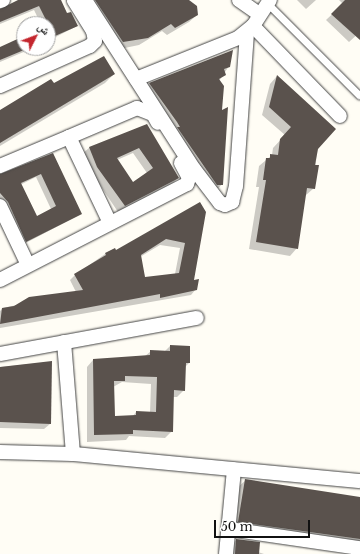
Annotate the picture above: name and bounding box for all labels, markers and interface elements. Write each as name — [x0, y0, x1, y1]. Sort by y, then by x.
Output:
north arrow — [16, 16, 56, 56]
text: ش — [35, 20, 53, 38]
scale bar — [216, 512, 312, 538]
text: 50 m — [221, 519, 253, 534]

